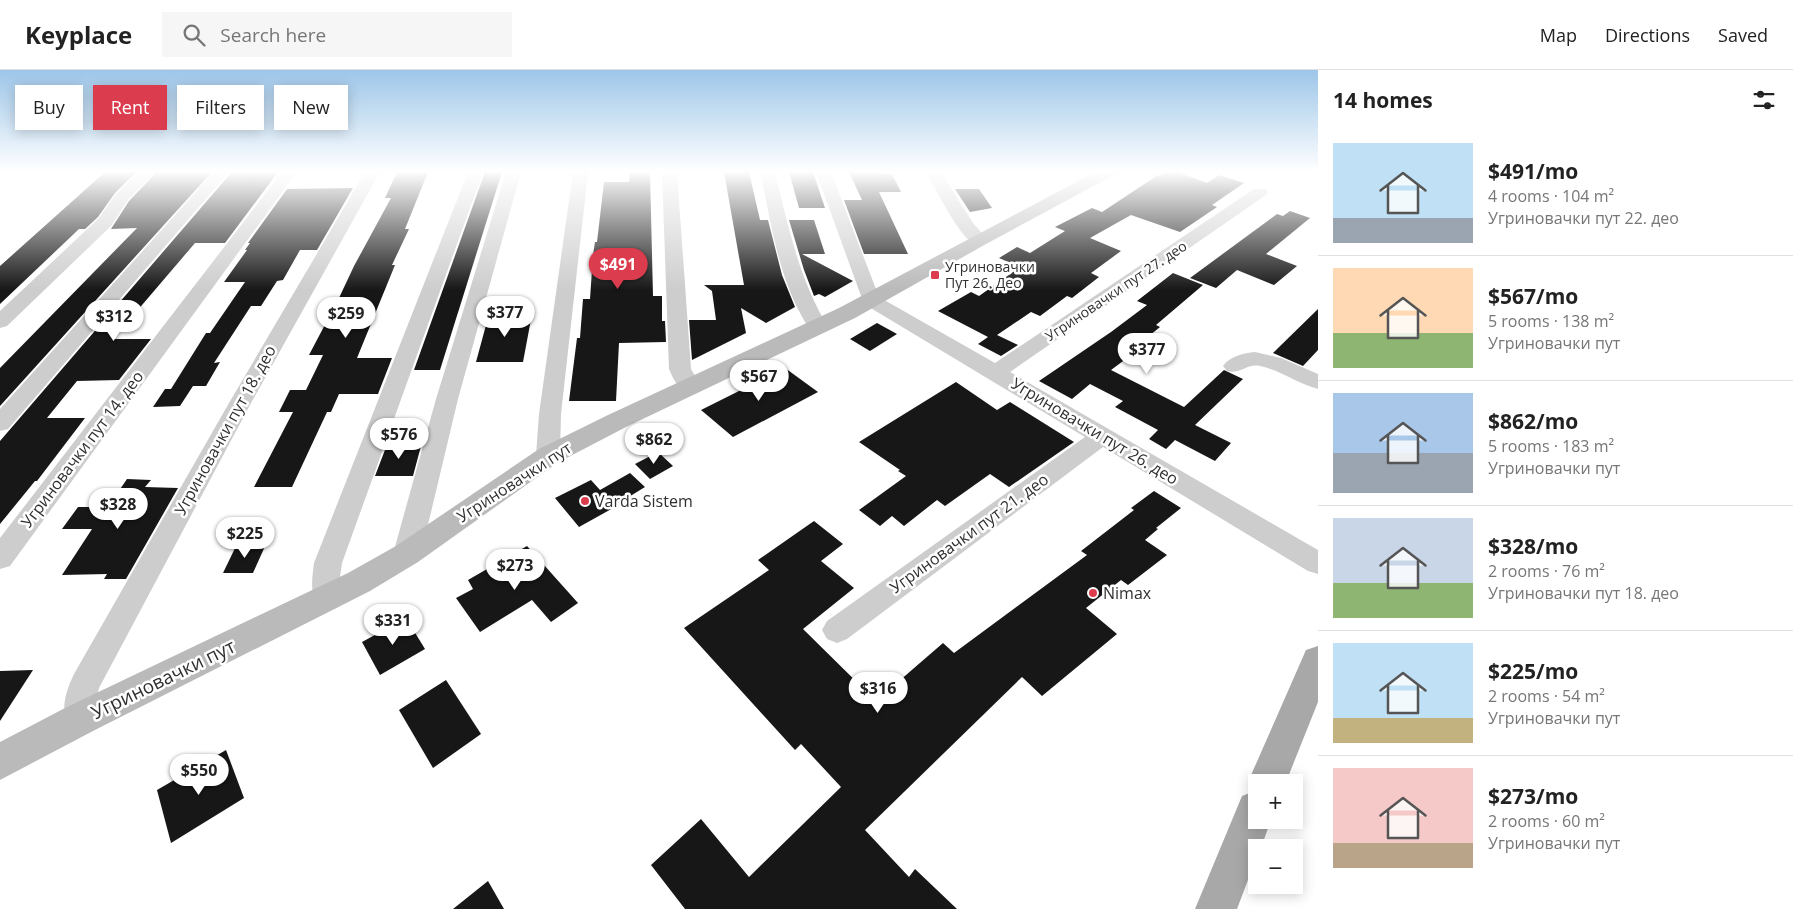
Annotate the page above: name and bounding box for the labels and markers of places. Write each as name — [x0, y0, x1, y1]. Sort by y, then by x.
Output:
pin: $491 — [588, 248, 648, 290]
place label: Угриновачки Пут 26. Део — [945, 257, 1035, 292]
marker: Угриновачки Пут 26. Део — [929, 269, 941, 281]
pin: $259 — [316, 296, 376, 339]
pin: $377 — [475, 296, 535, 338]
pin: $312 — [84, 300, 144, 342]
pin: $377 — [1117, 332, 1177, 375]
pin: $567 — [729, 360, 789, 402]
pin: $576 — [369, 418, 429, 460]
pin: $862 — [624, 422, 684, 465]
pin: $328 — [88, 488, 148, 530]
place label: Varda Sistem — [595, 490, 693, 512]
marker: Varda Sistem — [579, 495, 591, 507]
pin: $225 — [215, 516, 275, 559]
pin: $273 — [485, 548, 545, 591]
place label: Nimax — [1103, 582, 1152, 604]
marker: Nimax — [1087, 587, 1099, 599]
pin: $331 — [363, 604, 423, 646]
pin: $316 — [848, 672, 908, 714]
pin: $550 — [169, 754, 229, 796]

